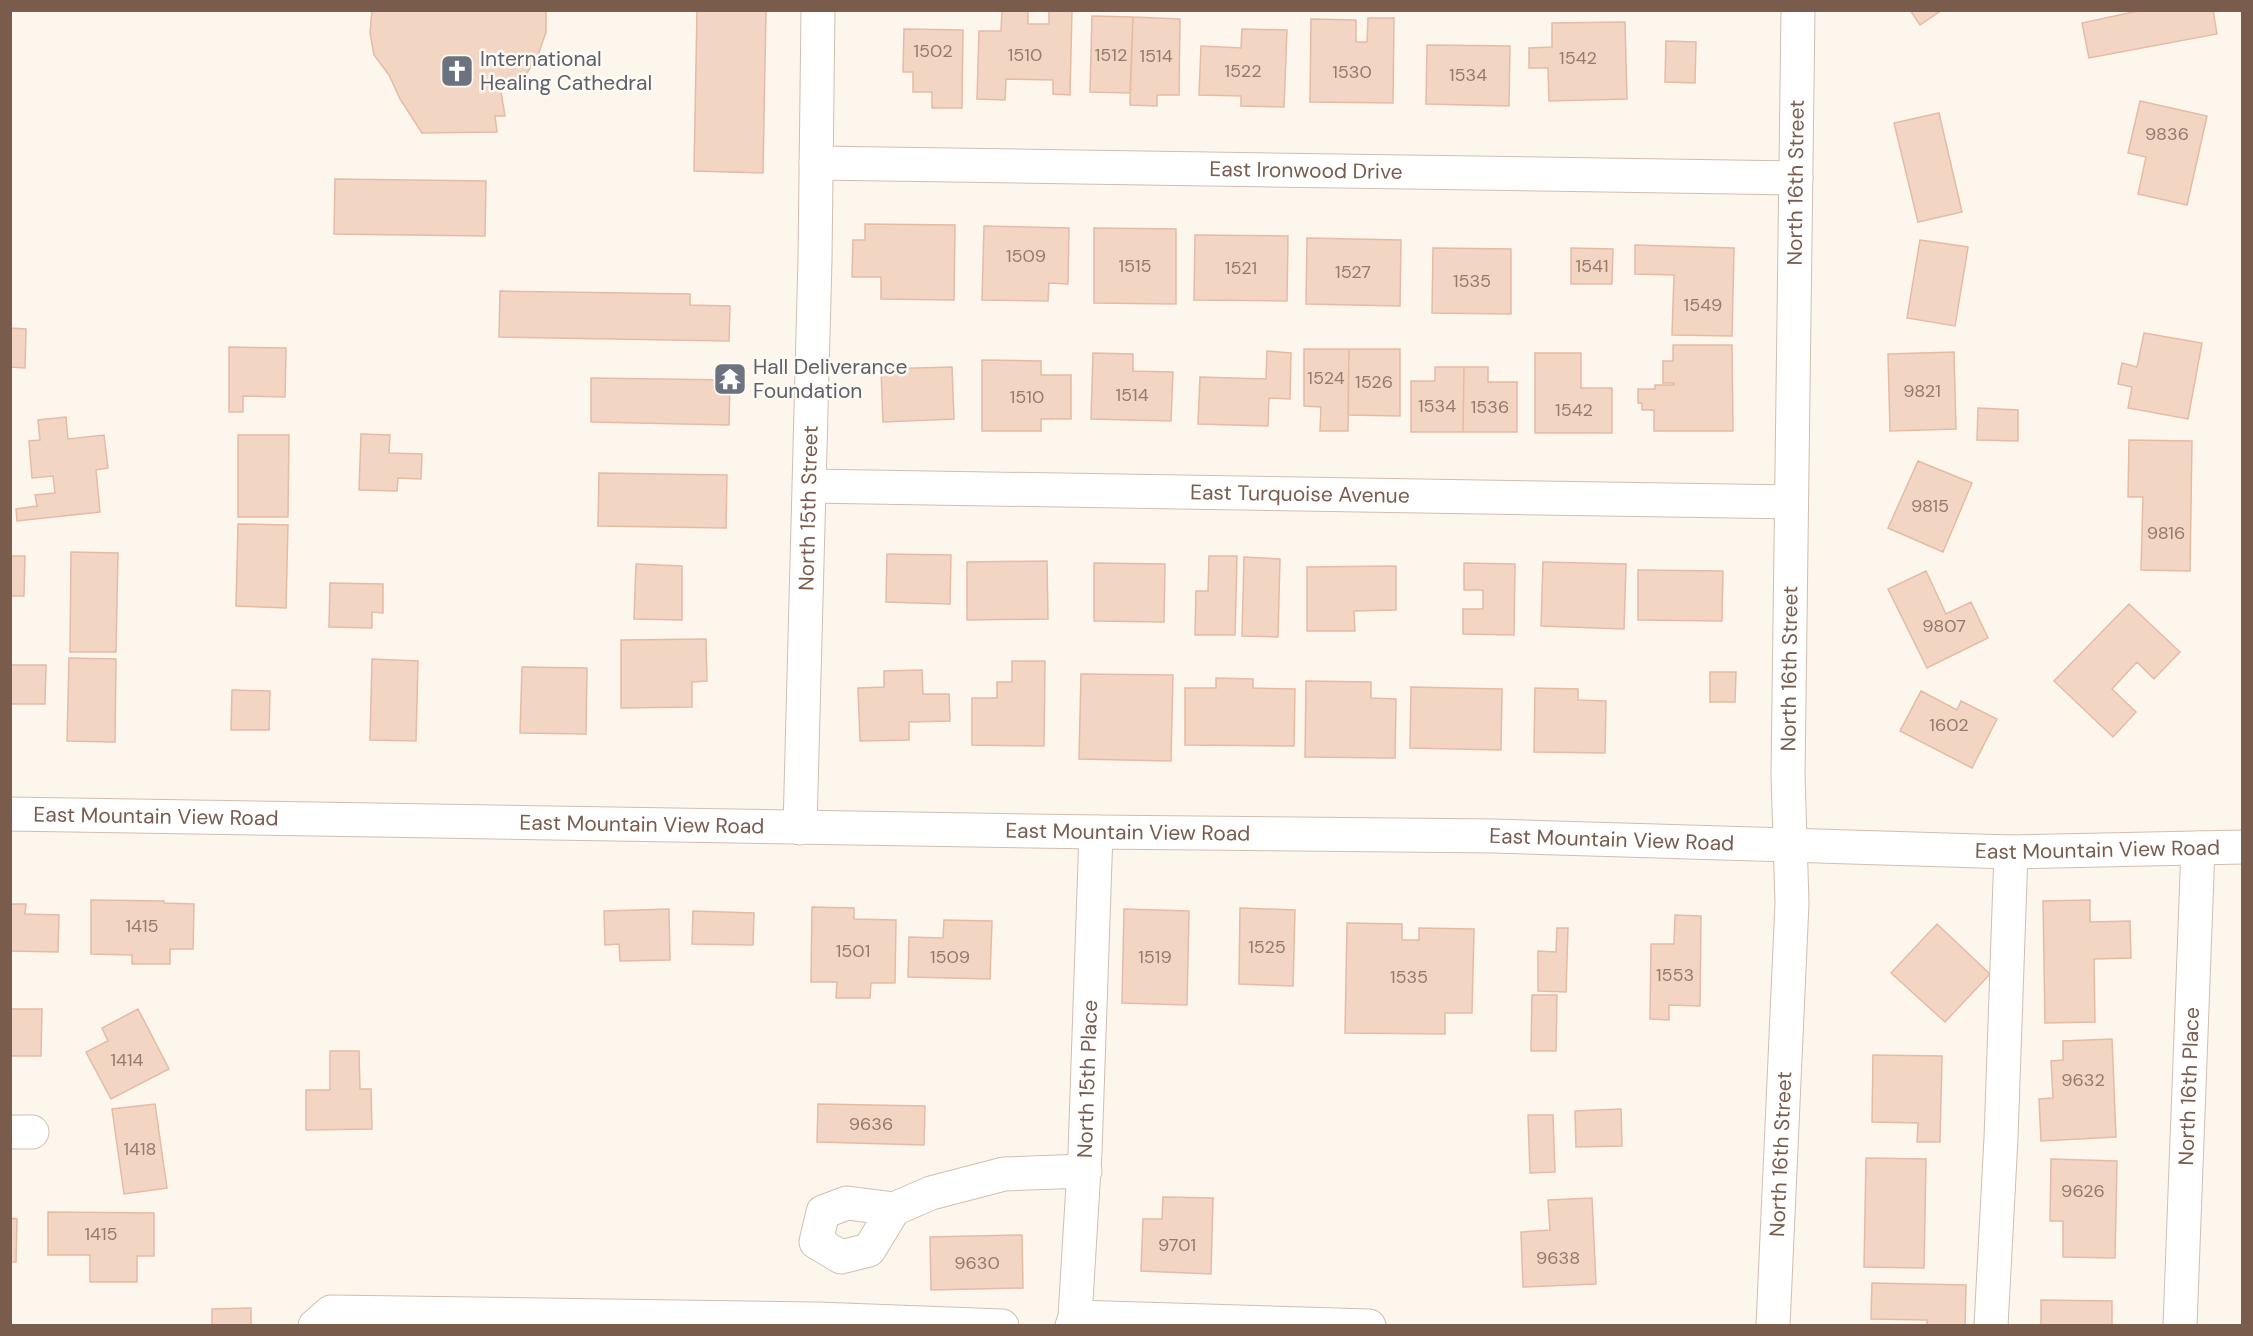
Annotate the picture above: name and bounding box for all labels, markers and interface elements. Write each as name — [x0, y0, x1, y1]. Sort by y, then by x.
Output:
house number: 1502 — [913, 39, 953, 63]
house number: 1510 — [1008, 43, 1042, 67]
house number: 1512 — [1095, 43, 1127, 67]
house number: 1514 — [1139, 44, 1173, 68]
place label: International Healing Cathedral — [480, 45, 652, 97]
house number: 1542 — [1559, 46, 1597, 70]
church icon: International Healing Cathedral — [439, 53, 475, 89]
house number: 1522 — [1224, 59, 1262, 83]
house number: 1530 — [1332, 60, 1372, 84]
house number: 1534 — [1449, 63, 1487, 87]
street label: North 16th Street — [1781, 99, 1811, 266]
house number: 9836 — [2145, 122, 2189, 146]
street label: East Ironwood Drive — [1209, 155, 1403, 186]
house number: 1509 — [1006, 244, 1046, 268]
house number: 1515 — [1118, 254, 1152, 278]
house number: 1541 — [1575, 254, 1609, 278]
house number: 1521 — [1225, 256, 1257, 280]
house number: 1527 — [1335, 260, 1371, 284]
house number: 1535 — [1453, 269, 1491, 293]
house number: 1549 — [1684, 293, 1722, 317]
place label: Hall Deliverance Foundation — [753, 353, 908, 405]
temple icon: Hall Deliverance Foundation — [712, 361, 748, 397]
house number: 1524 — [1307, 366, 1345, 390]
house number: 1526 — [1355, 370, 1393, 394]
house number: 9821 — [1903, 379, 1941, 403]
house number: 1514 — [1115, 383, 1149, 407]
house number: 1510 — [1010, 385, 1044, 409]
house number: 1534 — [1418, 394, 1456, 418]
house number: 1536 — [1471, 395, 1509, 419]
house number: 1542 — [1555, 398, 1593, 422]
street label: North 15th Street — [792, 425, 825, 591]
street label: East Turquoise Avenue — [1190, 478, 1410, 510]
house number: 9815 — [1911, 494, 1949, 518]
house number: 9816 — [2147, 521, 2185, 545]
street label: North 16th Street — [1774, 585, 1804, 752]
house number: 9807 — [1922, 614, 1966, 638]
house number: 1602 — [1929, 713, 1969, 737]
street label: East Mountain View Road — [33, 800, 279, 832]
street label: East Mountain View Road — [519, 808, 765, 841]
street label: East Mountain View Road — [1005, 816, 1250, 848]
street label: East Mountain View Road — [1489, 822, 1735, 857]
street label: East Mountain View Road — [1975, 833, 2220, 866]
house number: 1415 — [125, 914, 159, 938]
house number: 1525 — [1248, 935, 1286, 959]
house number: 1501 — [836, 939, 870, 963]
house number: 1509 — [930, 945, 970, 969]
house number: 1519 — [1138, 945, 1172, 969]
house number: 1553 — [1656, 963, 1694, 987]
house number: 1535 — [1390, 965, 1428, 989]
street label: North 15th Place — [1071, 999, 1104, 1158]
street label: North 16th Place — [2172, 1006, 2206, 1166]
house number: 1414 — [110, 1048, 144, 1072]
house number: 9632 — [2061, 1068, 2105, 1092]
street label: North 16th Street — [1763, 1071, 1798, 1238]
house number: 9636 — [849, 1112, 893, 1136]
house number: 1418 — [123, 1137, 157, 1161]
house number: 9626 — [2061, 1179, 2105, 1203]
house number: 1415 — [84, 1222, 118, 1246]
house number: 9701 — [1158, 1233, 1196, 1257]
house number: 9638 — [1536, 1246, 1580, 1270]
house number: 9630 — [954, 1251, 1000, 1275]

